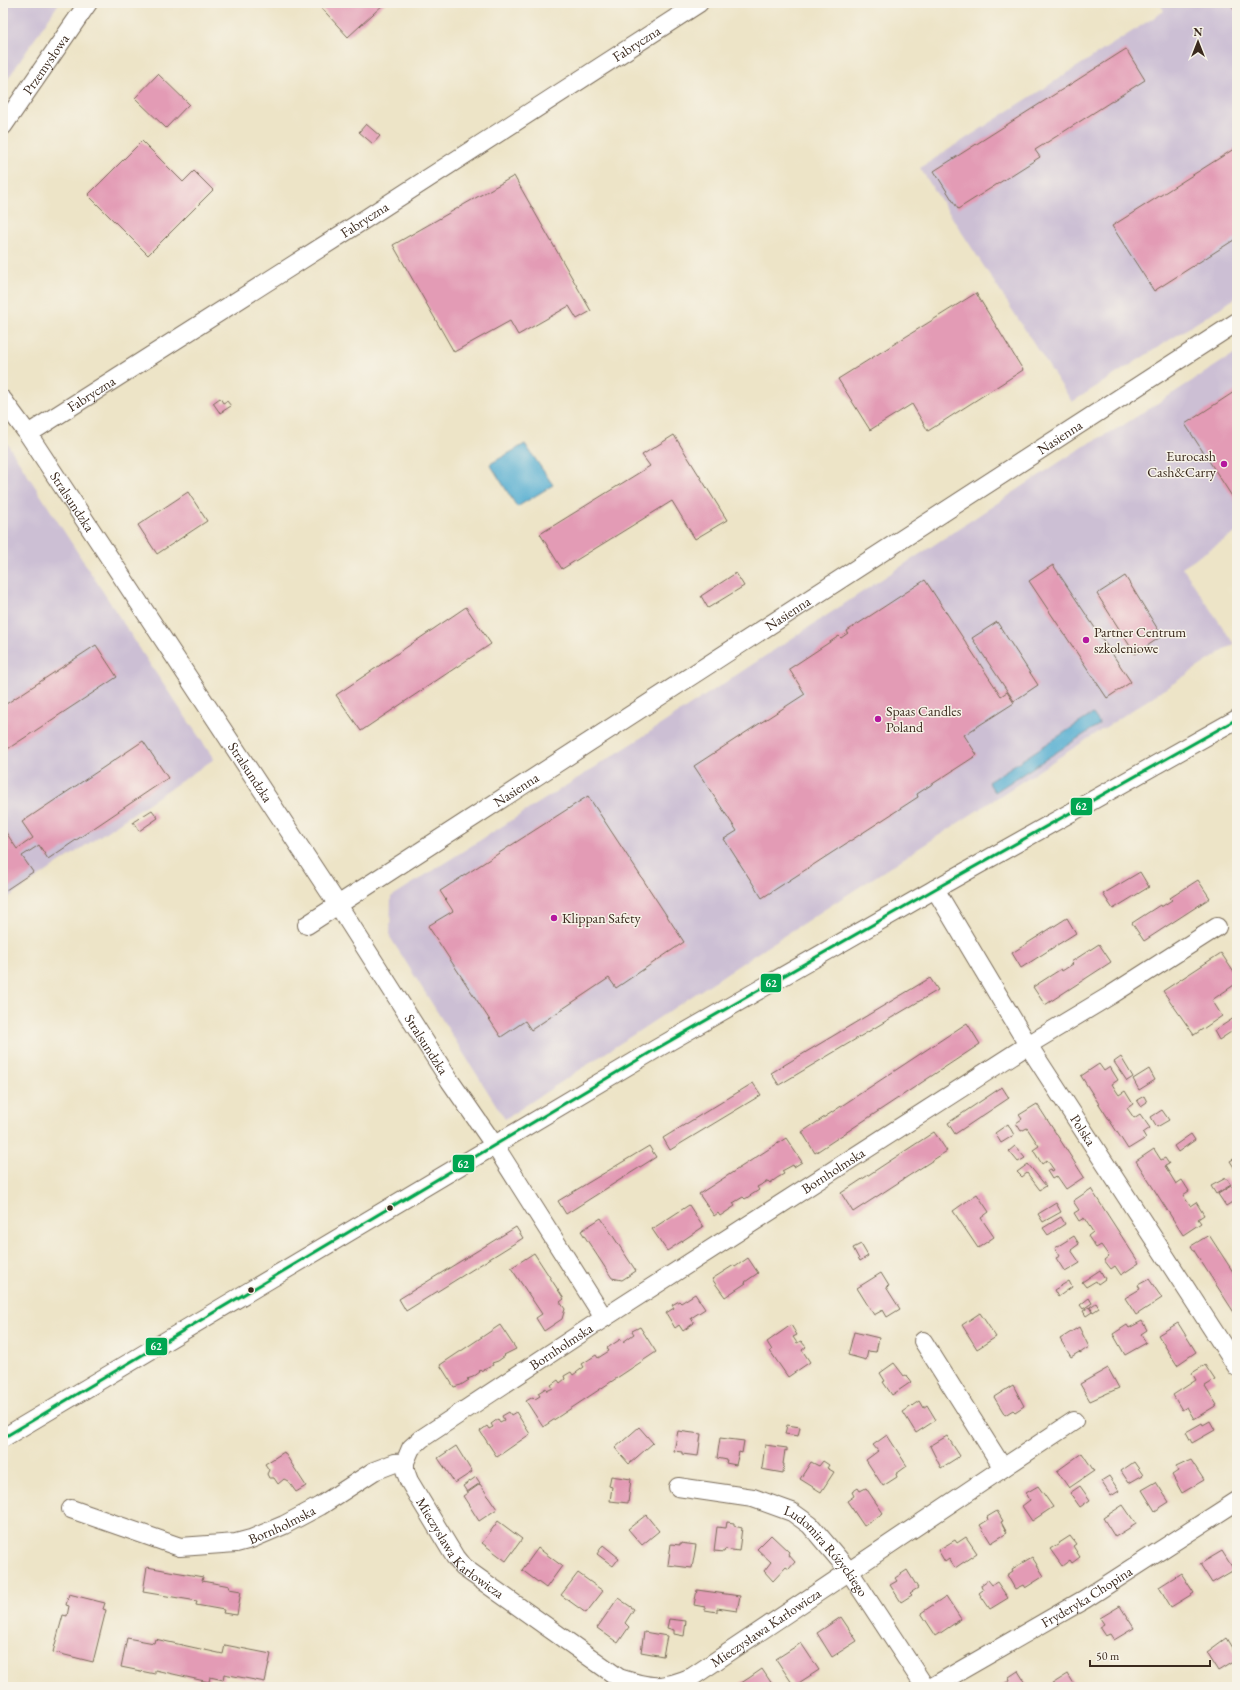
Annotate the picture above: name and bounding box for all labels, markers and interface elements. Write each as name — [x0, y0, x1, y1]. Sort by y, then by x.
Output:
street label: Fabryczna — [609, 21, 664, 66]
north arrow — [1178, 22, 1218, 62]
text: N — [1194, 25, 1203, 39]
street label: Przemysłowa — [18, 30, 73, 98]
street label: Fabryczna — [337, 197, 392, 242]
street label: Fabryczna — [64, 371, 119, 416]
street label: Nasienna — [1034, 415, 1086, 458]
place label: Eurocash Cash&Carry — [1147, 447, 1217, 481]
marker: Eurocash Cash&Carry — [1219, 459, 1229, 469]
street label: Stralsundzka — [46, 468, 99, 535]
street label: Nasienna — [762, 592, 814, 635]
place label: Partner Centrum szkoleniowe — [1094, 623, 1186, 657]
marker: Partner Centrum szkoleniowe — [1081, 635, 1091, 645]
place label: Spaas Candles Poland — [886, 702, 962, 736]
marker: Spaas Candles Poland — [873, 714, 883, 724]
street label: Stralsundzka — [224, 739, 277, 806]
street label: Nasienna — [490, 768, 542, 811]
line badge: 62 — [1070, 797, 1093, 816]
text: 62 — [1075, 799, 1087, 813]
place label: Klippan Safety — [562, 909, 641, 927]
marker: Klippan Safety — [549, 913, 559, 923]
line badge: 62 — [760, 973, 782, 993]
text: 62 — [765, 976, 777, 990]
street label: Stralsundzka — [401, 1010, 453, 1078]
street label: Polska — [1066, 1111, 1100, 1149]
street label: Bornholmska — [798, 1143, 869, 1198]
line badge: 62 — [452, 1154, 475, 1173]
text: 62 — [457, 1157, 469, 1171]
unlabelled marker — [385, 1203, 395, 1213]
unlabelled marker — [246, 1285, 256, 1295]
street label: Bornholmska — [526, 1319, 596, 1374]
line badge: 62 — [145, 1337, 168, 1356]
text: 62 — [150, 1339, 162, 1353]
street label: Mieczysława Karłowicza — [412, 1494, 508, 1603]
street label: Bornholmska — [245, 1501, 319, 1548]
street label: Ludomira Różyckiego — [782, 1501, 872, 1600]
street label: Fryderyka Chopina — [1038, 1562, 1136, 1631]
street label: Mieczysława Karłowicza — [707, 1584, 825, 1671]
scale bar — [1090, 1642, 1210, 1668]
text: 50 m — [1096, 1648, 1120, 1664]

